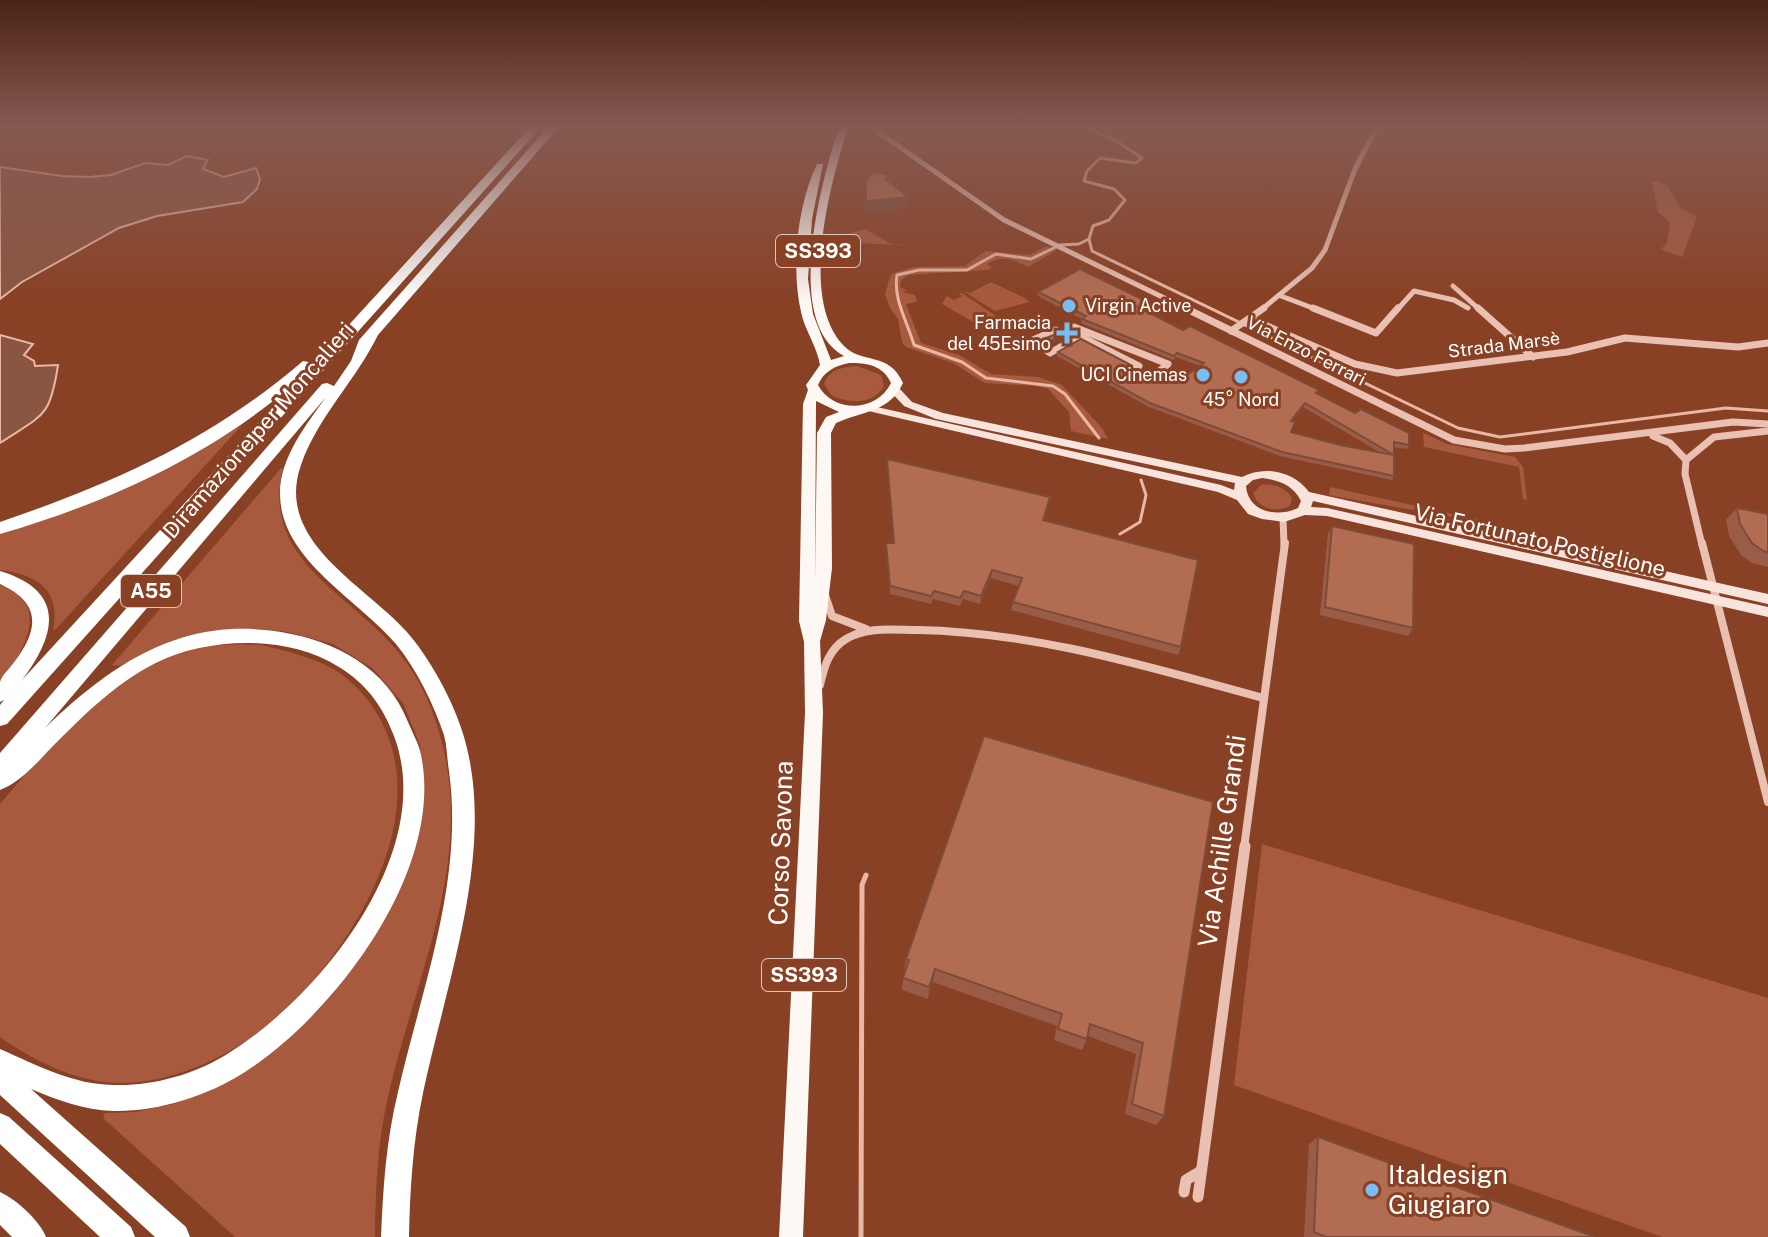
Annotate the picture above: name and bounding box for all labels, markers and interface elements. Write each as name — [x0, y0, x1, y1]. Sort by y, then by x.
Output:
road number: SS393 — [776, 235, 860, 267]
place label: Virgin Active — [1085, 295, 1191, 316]
marker: Virgin Active — [1060, 297, 1078, 315]
street label: Via Enzo Ferrari — [1243, 311, 1369, 390]
place label: Farmacia del 45Esimo — [947, 312, 1051, 354]
street label: Diramazione per Moncalieri — [157, 317, 359, 543]
marker: Farmacia del 45Esimo — [1058, 324, 1076, 342]
street label: Strada Marsè — [1447, 327, 1561, 362]
place label: UCI Cinemas — [1080, 364, 1187, 385]
marker: UCI Cinemas — [1194, 366, 1212, 384]
marker: 45° Nord — [1232, 368, 1250, 386]
place label: 45° Nord — [1203, 389, 1279, 410]
street label: Via Fortunato Postiglione — [1412, 498, 1668, 582]
road number: A55 — [121, 575, 181, 607]
street label: Via Achille Grandi — [1191, 733, 1252, 949]
street label: Corso Savona — [762, 760, 799, 926]
road number: SS393 — [762, 959, 846, 991]
place label: Italdesign Giugiaro — [1388, 1159, 1508, 1220]
marker: Italdesign Giugiaro — [1363, 1181, 1381, 1199]

